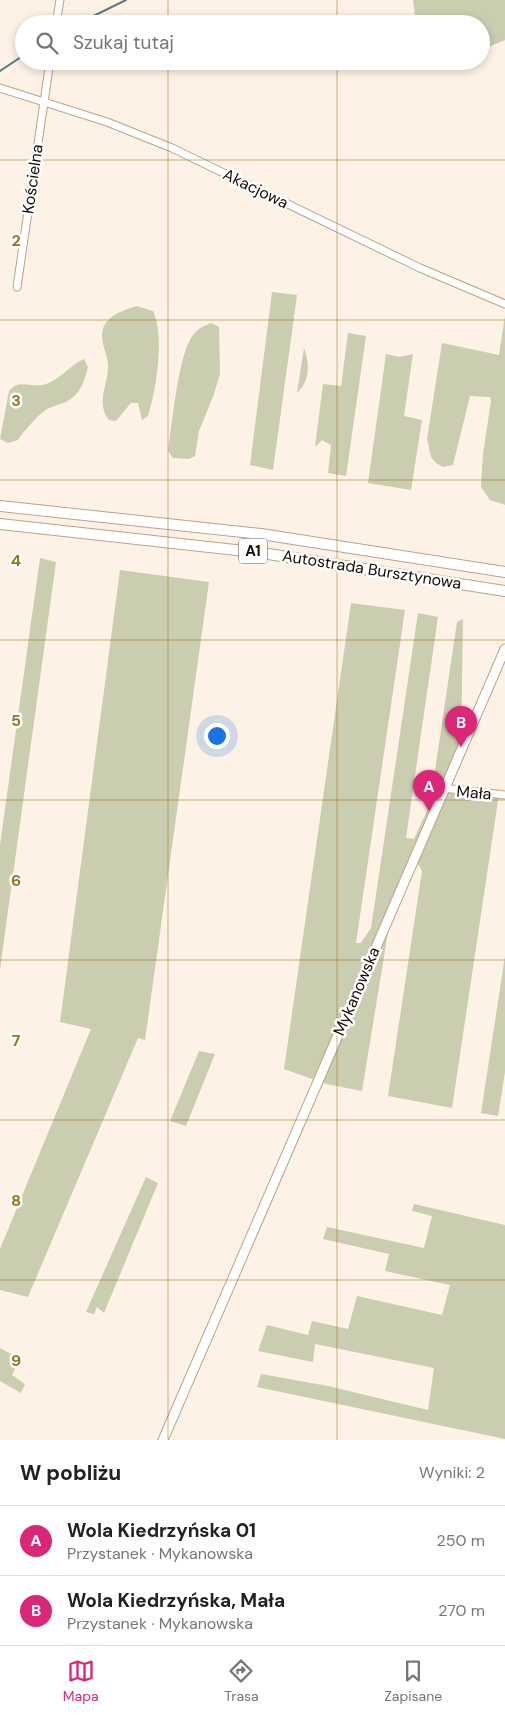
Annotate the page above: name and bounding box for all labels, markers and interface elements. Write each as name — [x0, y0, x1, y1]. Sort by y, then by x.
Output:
search box — [15, 15, 490, 70]
icon: search — [33, 29, 61, 57]
text: Szukaj tutaj — [73, 30, 174, 55]
street label: Kościelna — [17, 143, 48, 215]
street label: Akacjowa — [220, 164, 292, 213]
text: 2 — [11, 230, 21, 251]
text: 3 — [11, 390, 21, 411]
road number: A1 — [239, 538, 267, 564]
street label: Autostrada Bursztynowa — [281, 545, 463, 594]
text: 4 — [11, 550, 21, 571]
pin: B — [445, 706, 477, 747]
text: 5 — [11, 710, 21, 731]
your location — [204, 723, 230, 749]
pin: A — [413, 770, 445, 811]
street label: Mała — [456, 781, 492, 804]
text: 6 — [11, 870, 21, 891]
street label: Mykanowska — [328, 944, 385, 1039]
text: 7 — [12, 1030, 21, 1051]
text: 8 — [11, 1190, 21, 1211]
text: 9 — [11, 1350, 21, 1371]
text: W pobliżu — [20, 1459, 121, 1487]
text: Wyniki: 2 — [419, 1462, 485, 1483]
text: Wola Kiedrzyńska 01 — [67, 1518, 256, 1543]
text: A — [30, 1530, 42, 1551]
text: 250 m — [437, 1530, 485, 1551]
text: Przystanek · Mykanowska — [67, 1543, 253, 1564]
text: Wola Kiedrzyńska, Mała — [67, 1588, 285, 1613]
text: B — [31, 1600, 41, 1621]
text: 270 m — [438, 1600, 485, 1621]
text: Przystanek · Mykanowska — [67, 1613, 253, 1634]
tab: Mapa — [63, 1657, 99, 1705]
tab: Trasa — [224, 1657, 259, 1705]
tab: Zapisane — [384, 1657, 442, 1705]

